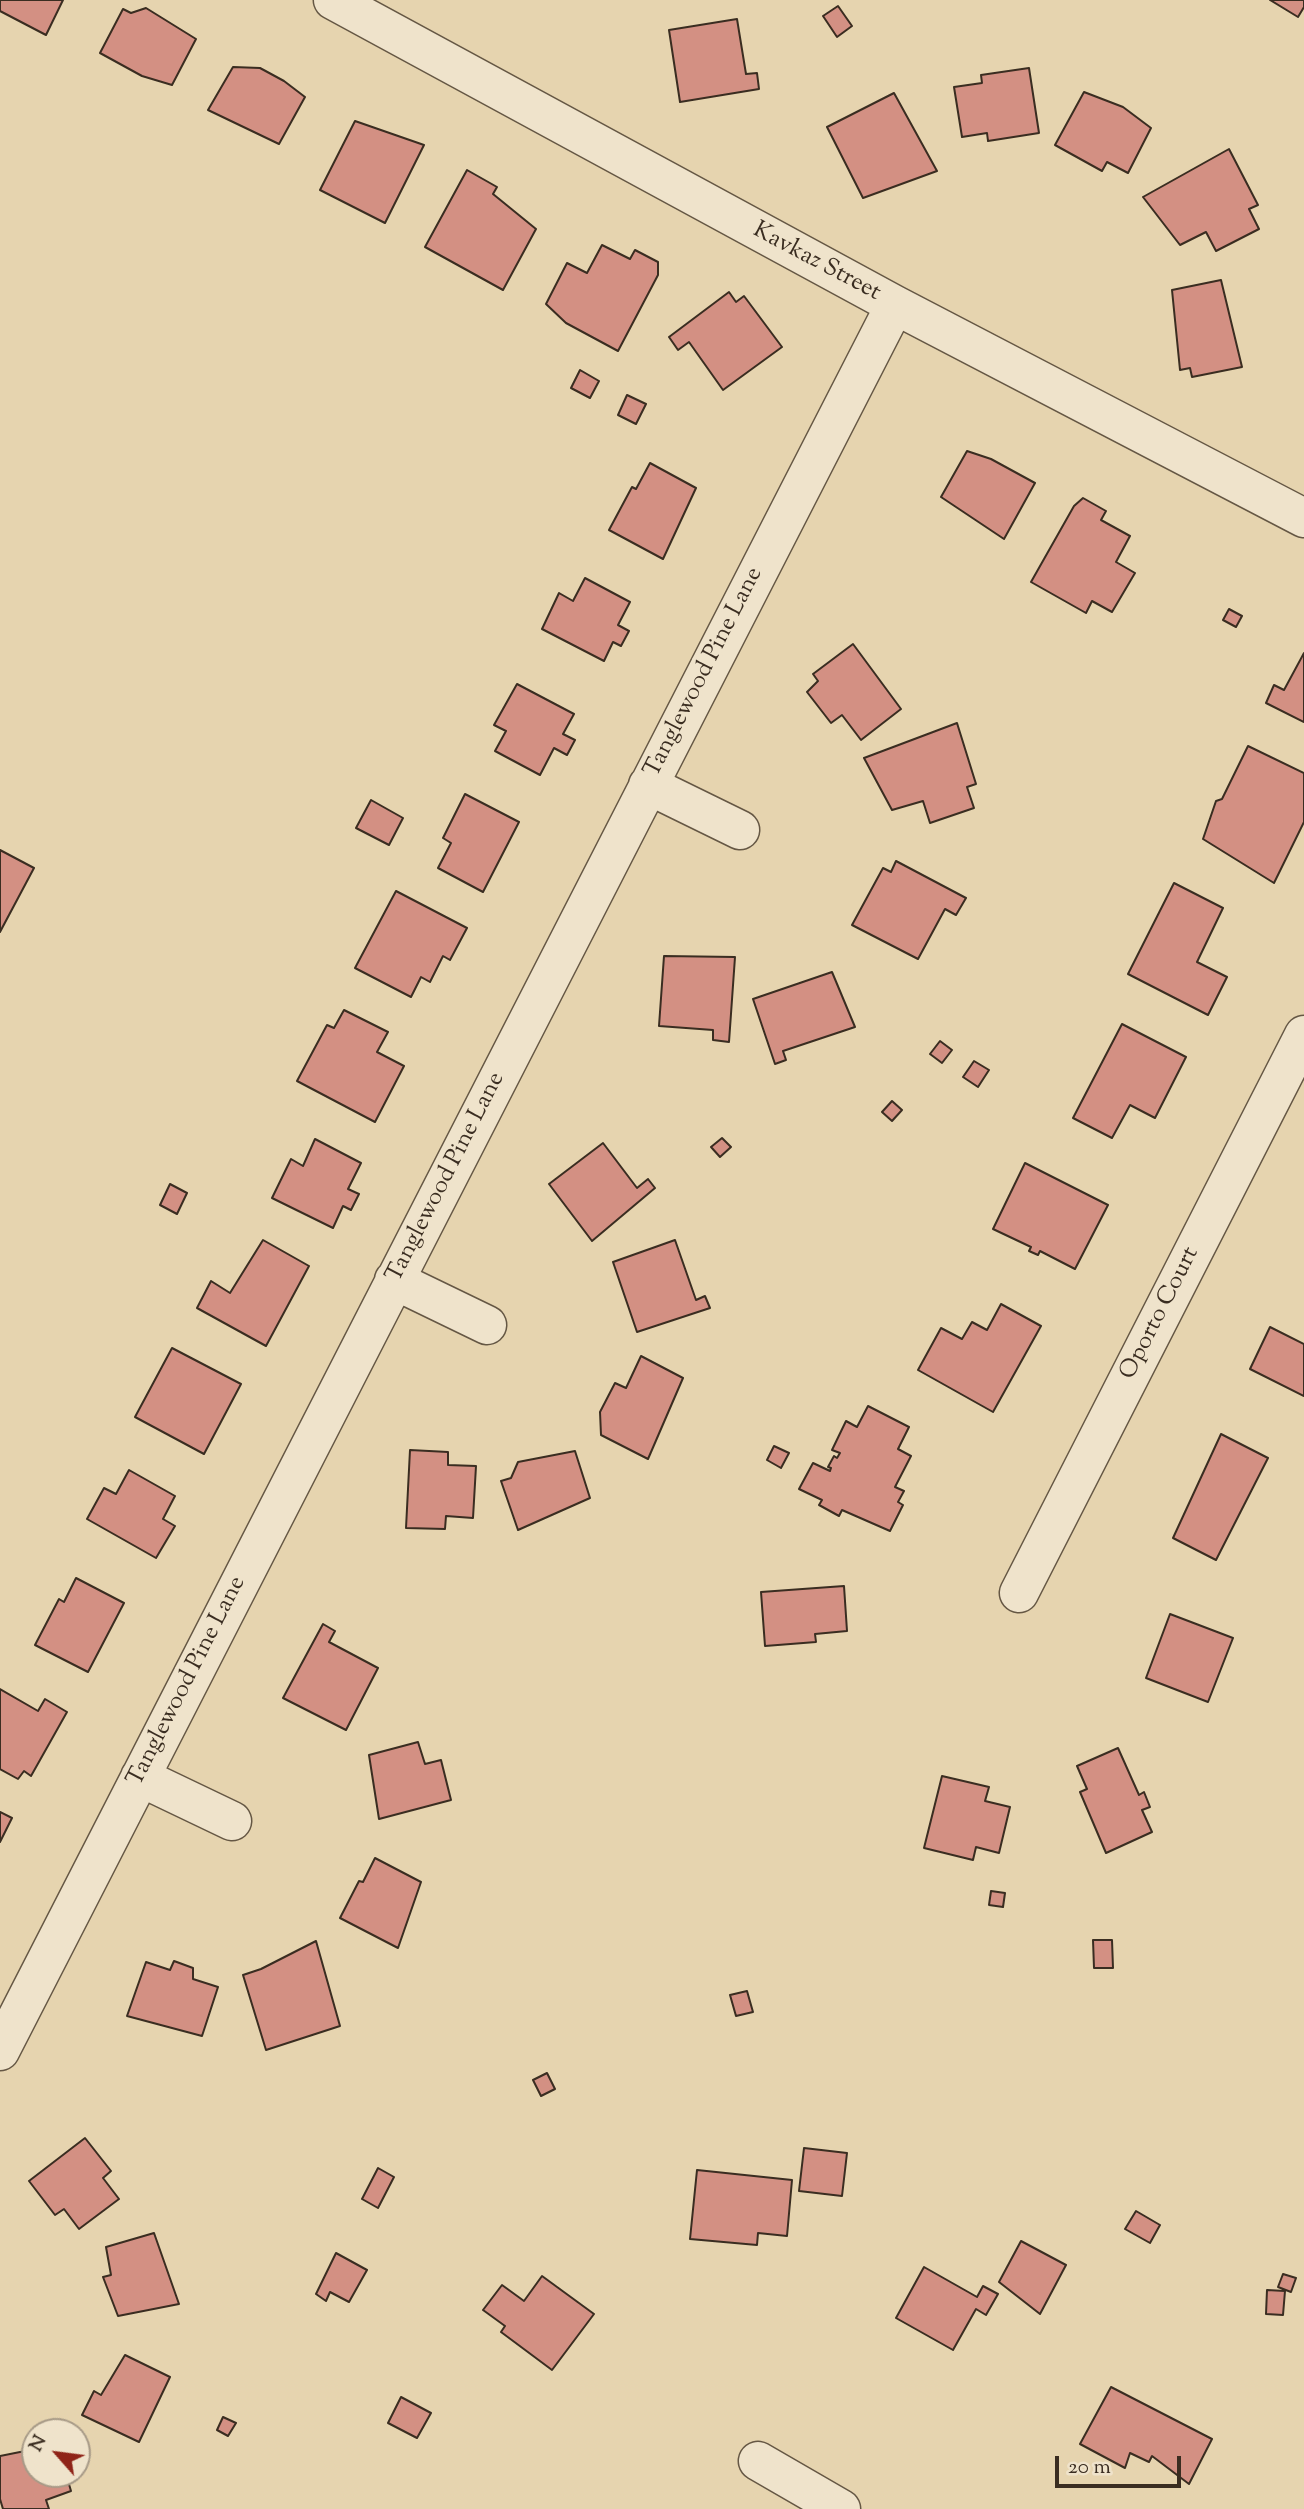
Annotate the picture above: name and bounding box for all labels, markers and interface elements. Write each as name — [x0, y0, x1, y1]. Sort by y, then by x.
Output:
street label: Kavkaz Street — [747, 217, 885, 309]
street label: Tanglewood Pine Lane — [640, 563, 770, 783]
street label: Tanglewood Pine Lane — [382, 1068, 512, 1288]
street label: Oporto Court — [1115, 1243, 1207, 1385]
street label: Tanglewood Pine Lane — [123, 1572, 253, 1792]
north arrow — [21, 2418, 91, 2488]
text: N — [23, 2431, 54, 2457]
scale bar — [1059, 2442, 1185, 2486]
text: 20 m — [1068, 2453, 1111, 2483]

